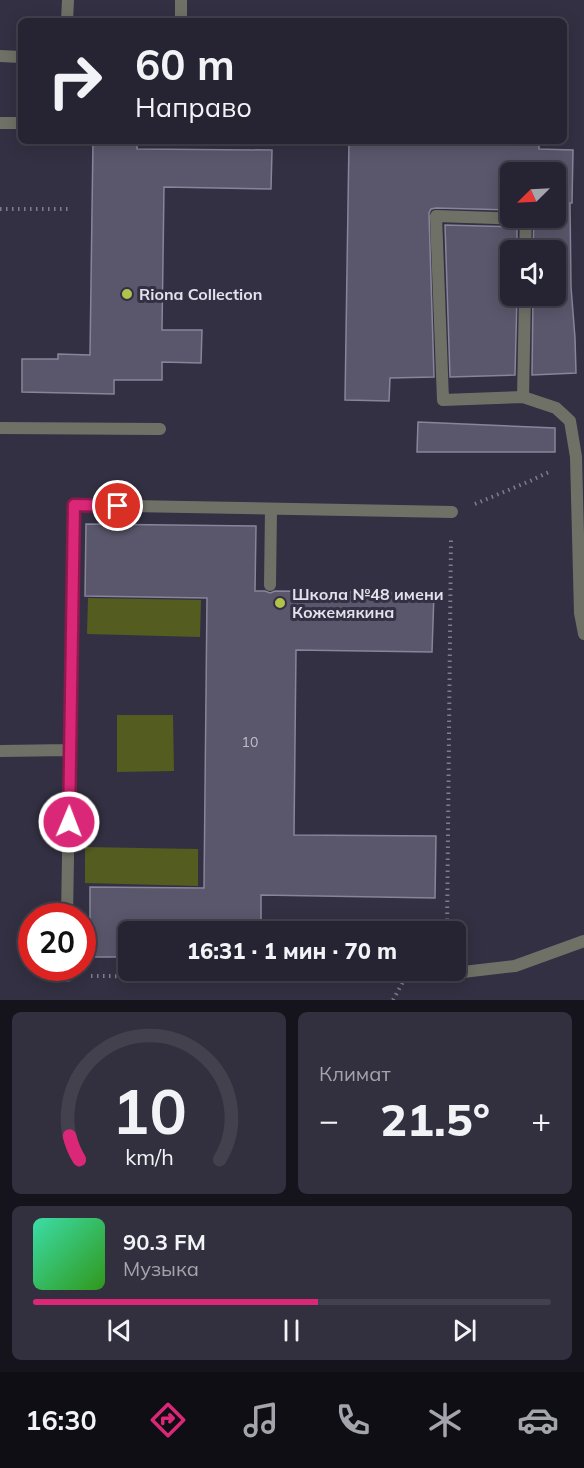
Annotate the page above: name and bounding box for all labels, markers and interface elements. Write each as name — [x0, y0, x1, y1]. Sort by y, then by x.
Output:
text: 60 m — [135, 38, 235, 91]
icon: right — [36, 42, 114, 120]
text: Направо — [135, 90, 252, 124]
north arrow — [500, 162, 566, 228]
map controls — [500, 162, 566, 306]
button: sound — [500, 240, 566, 306]
place label: Riona Collection — [139, 284, 262, 304]
marker: Riona Collection — [120, 287, 134, 301]
pin — [92, 480, 143, 531]
icon: arrive — [101, 489, 134, 522]
place label: Школа №48 имени Кожемякина — [292, 584, 444, 622]
marker: Школа №48 имени Кожемякина — [273, 596, 287, 610]
house number: 10 — [242, 733, 258, 751]
position arrow — [37, 790, 101, 854]
speed limit sign: 20 — [18, 903, 96, 981]
text: 16:31 · 1 мин · 70 m — [187, 937, 397, 965]
text: Климат — [319, 1061, 391, 1086]
text: 10 — [112, 1071, 186, 1150]
text: 21.5° — [380, 1091, 490, 1147]
text: − — [319, 1099, 339, 1140]
text: + — [531, 1099, 551, 1140]
text: km/h — [125, 1143, 173, 1170]
text: 90.3 FM — [123, 1228, 206, 1256]
text: Музыка — [123, 1256, 199, 1281]
icon: previous — [103, 1314, 136, 1347]
icon: pause — [275, 1314, 308, 1347]
icon: next — [448, 1314, 481, 1347]
icon: directions — [147, 1399, 189, 1441]
icon: music — [240, 1399, 282, 1441]
icon: phone — [332, 1399, 374, 1441]
icon: climate — [424, 1399, 466, 1441]
icon: car — [517, 1399, 559, 1441]
text: 16:30 — [25, 1403, 97, 1437]

